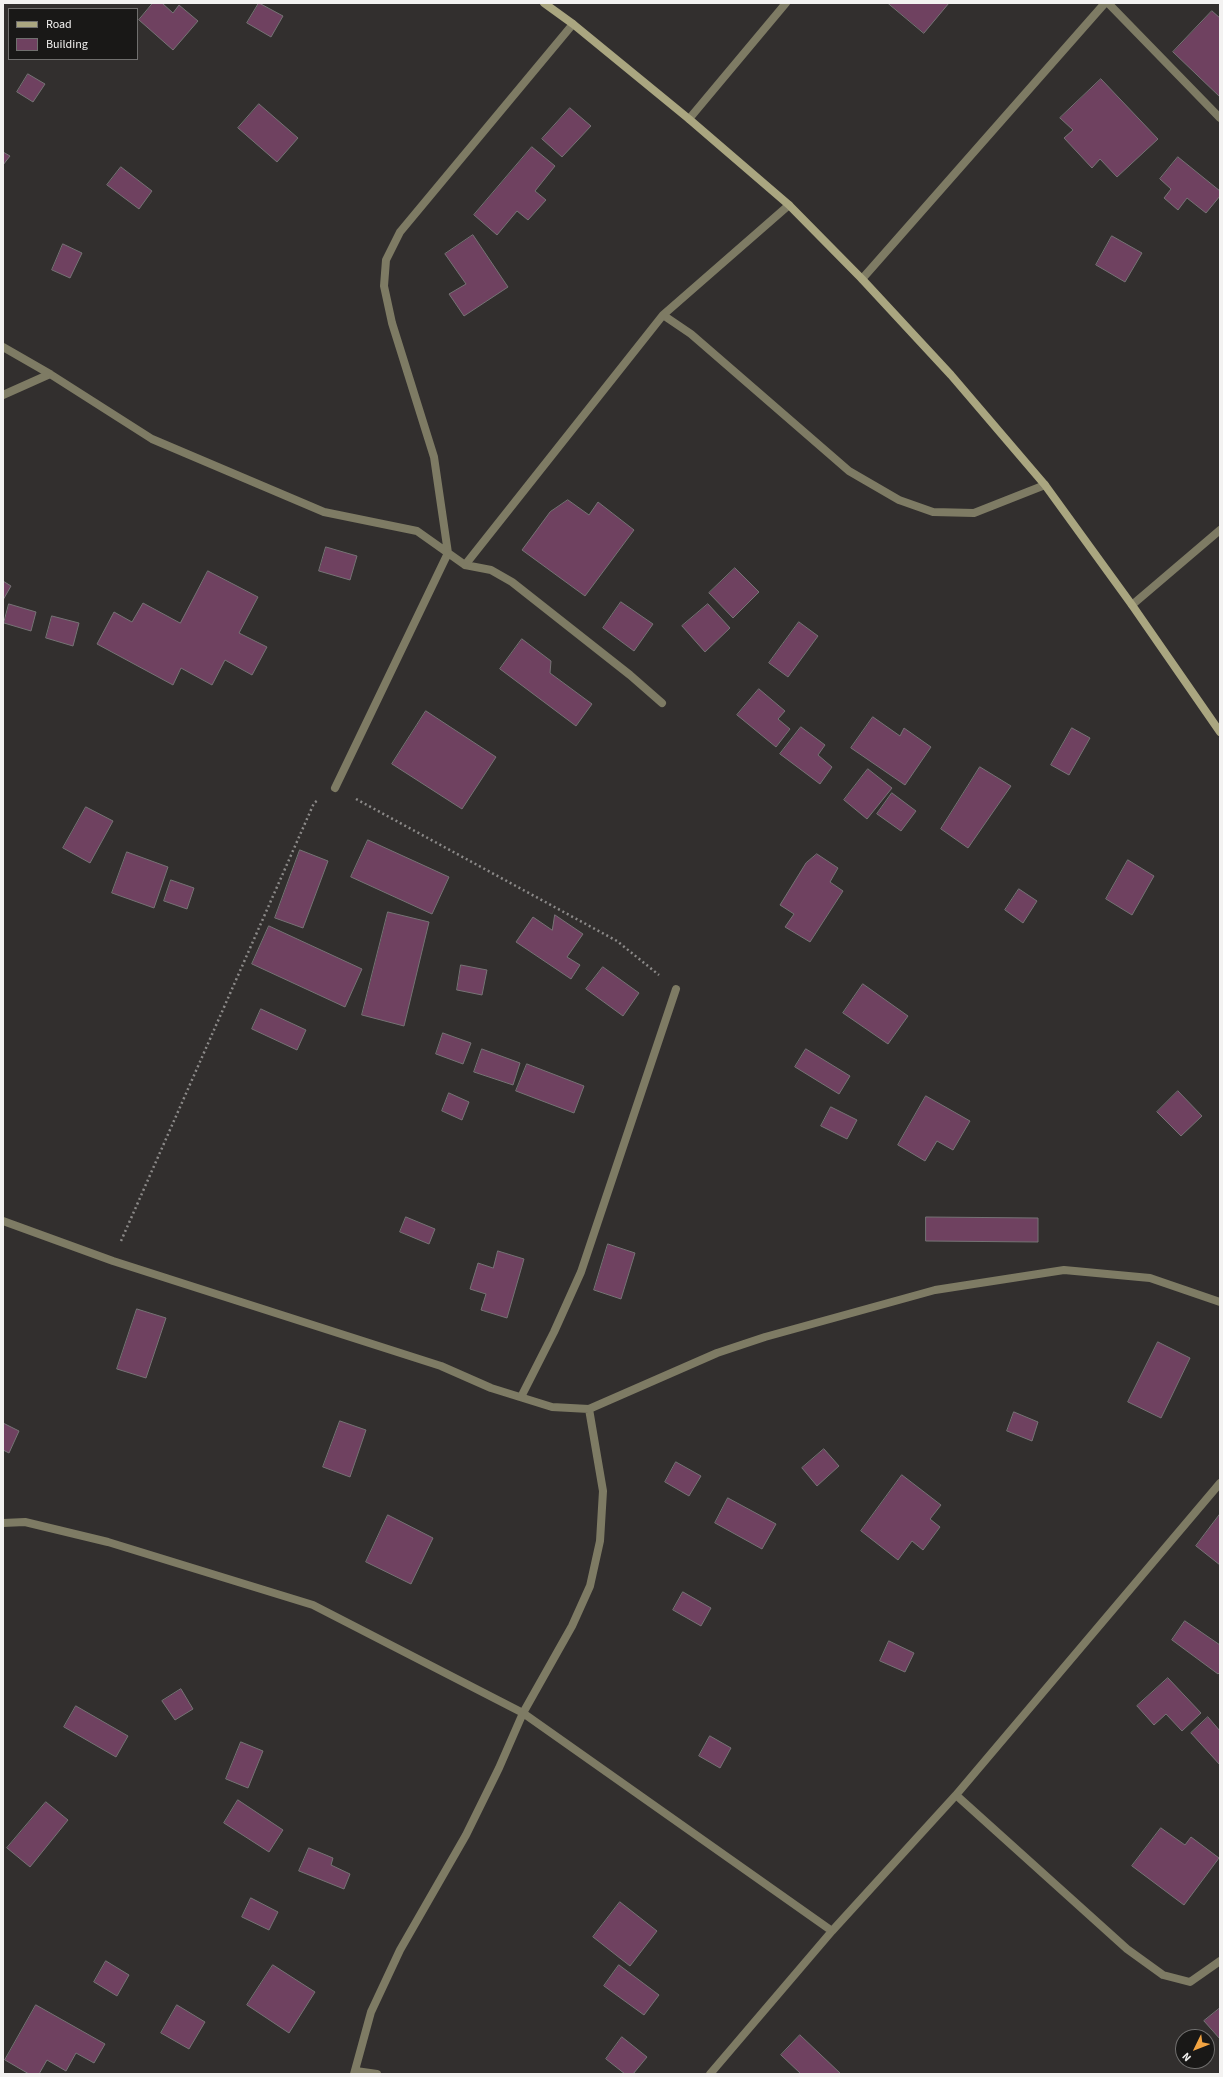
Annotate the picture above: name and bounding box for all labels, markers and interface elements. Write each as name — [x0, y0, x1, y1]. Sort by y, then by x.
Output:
legend — [8, 8, 138, 60]
text: Road — [46, 16, 72, 33]
text: Building — [46, 36, 88, 53]
north arrow — [1175, 2029, 1215, 2069]
text: N — [1179, 2049, 1195, 2065]

